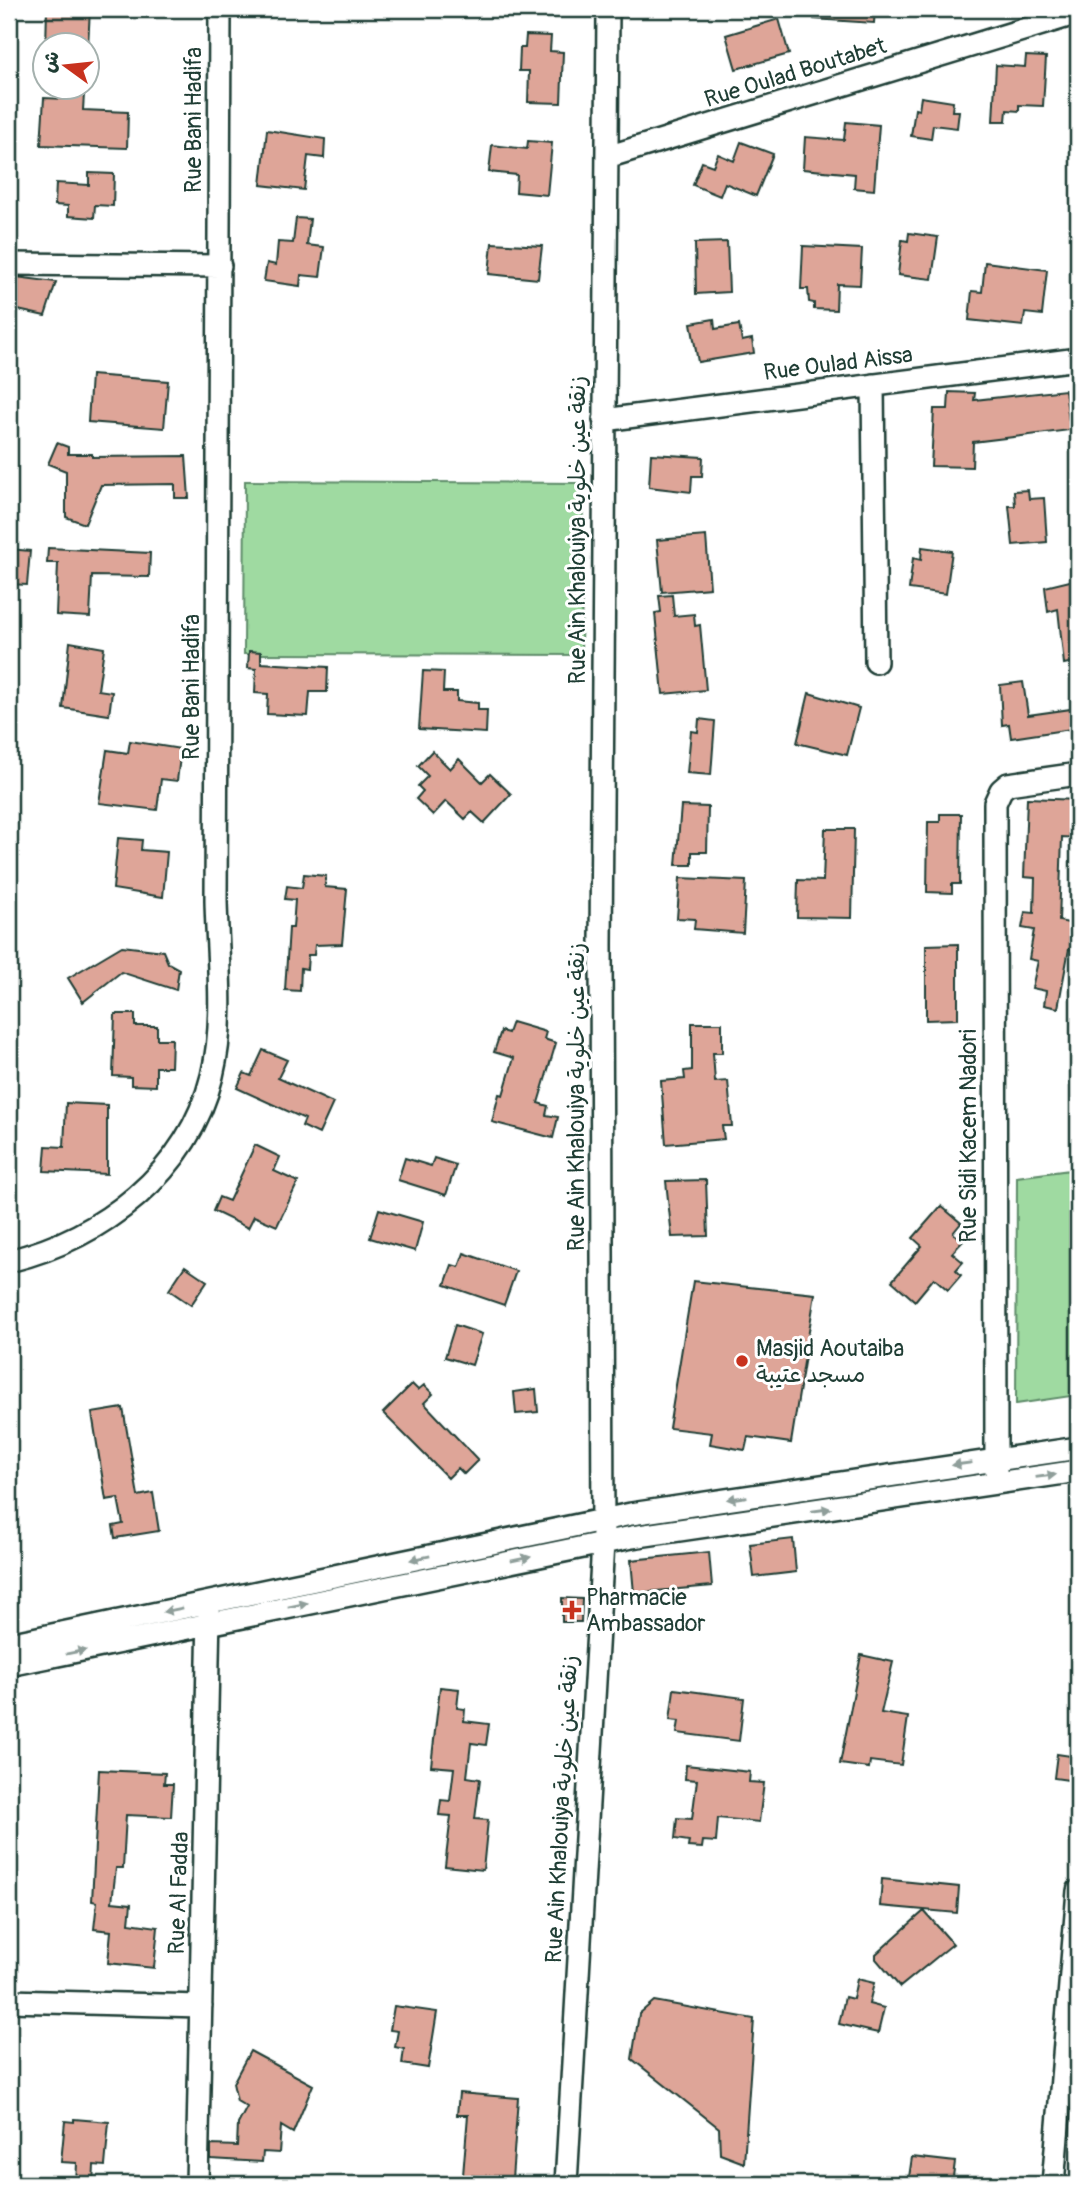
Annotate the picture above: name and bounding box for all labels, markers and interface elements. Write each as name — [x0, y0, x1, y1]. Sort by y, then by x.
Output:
street label: Rue Oulad Boutabet — [701, 31, 890, 114]
north arrow — [32, 32, 102, 102]
street label: Rue Bani Hadifa — [179, 47, 208, 193]
text: ش — [36, 49, 65, 75]
street label: Rue Oulad Aissa — [762, 340, 914, 387]
street label: Rue Ain Khalouiya زنقة عين خلوية — [563, 376, 592, 684]
street label: Rue Bani Hadifa — [177, 614, 206, 760]
street label: Rue Ain Khalouiya زنقة عين خلوية — [562, 943, 591, 1251]
street label: Rue Sidi Kacem Nadori — [954, 1029, 983, 1243]
place label: Masjid Aoutaiba مسجد عتيبة — [756, 1334, 904, 1389]
marker: Masjid Aoutaiba مسجد عتيبة — [734, 1353, 750, 1369]
one-way arrow — [951, 1459, 973, 1470]
one-way arrow — [1035, 1470, 1057, 1481]
one-way arrow — [726, 1492, 748, 1503]
one-way arrow — [810, 1504, 832, 1515]
one-way arrow — [409, 1553, 431, 1564]
one-way arrow — [510, 1554, 532, 1565]
place label: Pharmacie Ambassador — [586, 1583, 706, 1638]
one-way arrow — [287, 1600, 309, 1611]
marker: Pharmacie Ambassador — [564, 1602, 580, 1618]
one-way arrow — [162, 1604, 184, 1615]
one-way arrow — [65, 1646, 87, 1657]
street label: Rue Ain Khalouiya زنقة عين خلوية — [539, 1654, 584, 1964]
street label: Rue Al Fadda — [162, 1831, 195, 1955]

